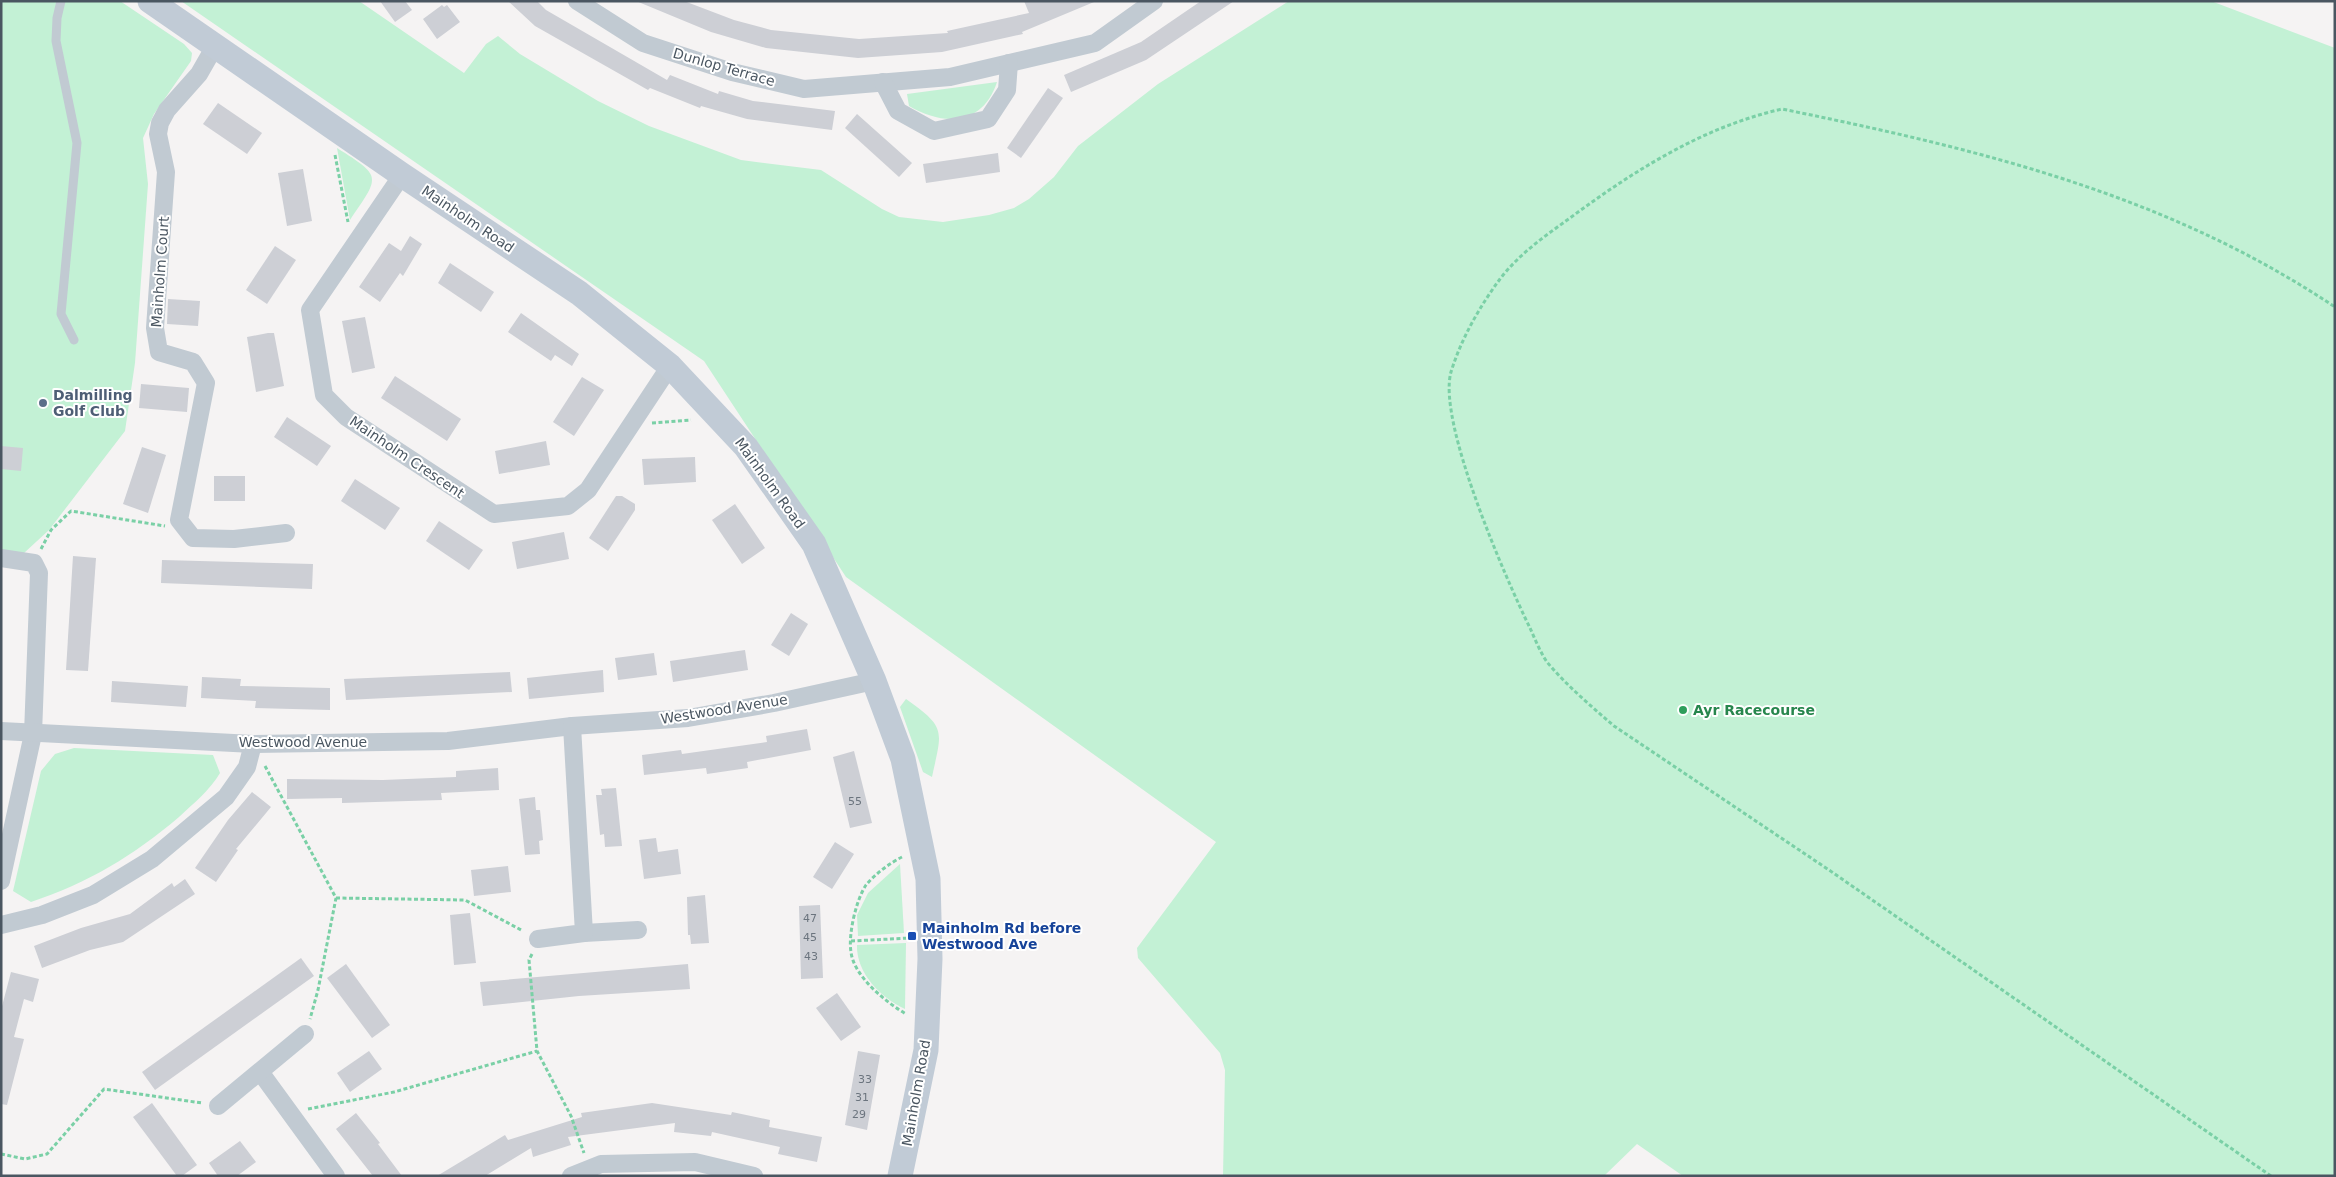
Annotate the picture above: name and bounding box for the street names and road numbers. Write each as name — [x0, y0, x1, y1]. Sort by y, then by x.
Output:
street label: Dunlop Terrace — [671, 45, 777, 89]
street label: Mainholm Road — [419, 182, 517, 256]
street label: Mainholm Court — [148, 215, 172, 328]
street label: Mainholm Crescent — [347, 413, 468, 502]
street label: Mainholm Road — [732, 435, 808, 531]
street label: Westwood Avenue — [659, 691, 789, 727]
street label: Westwood Avenue — [239, 734, 367, 750]
street label: Mainholm Road — [899, 1038, 933, 1148]

